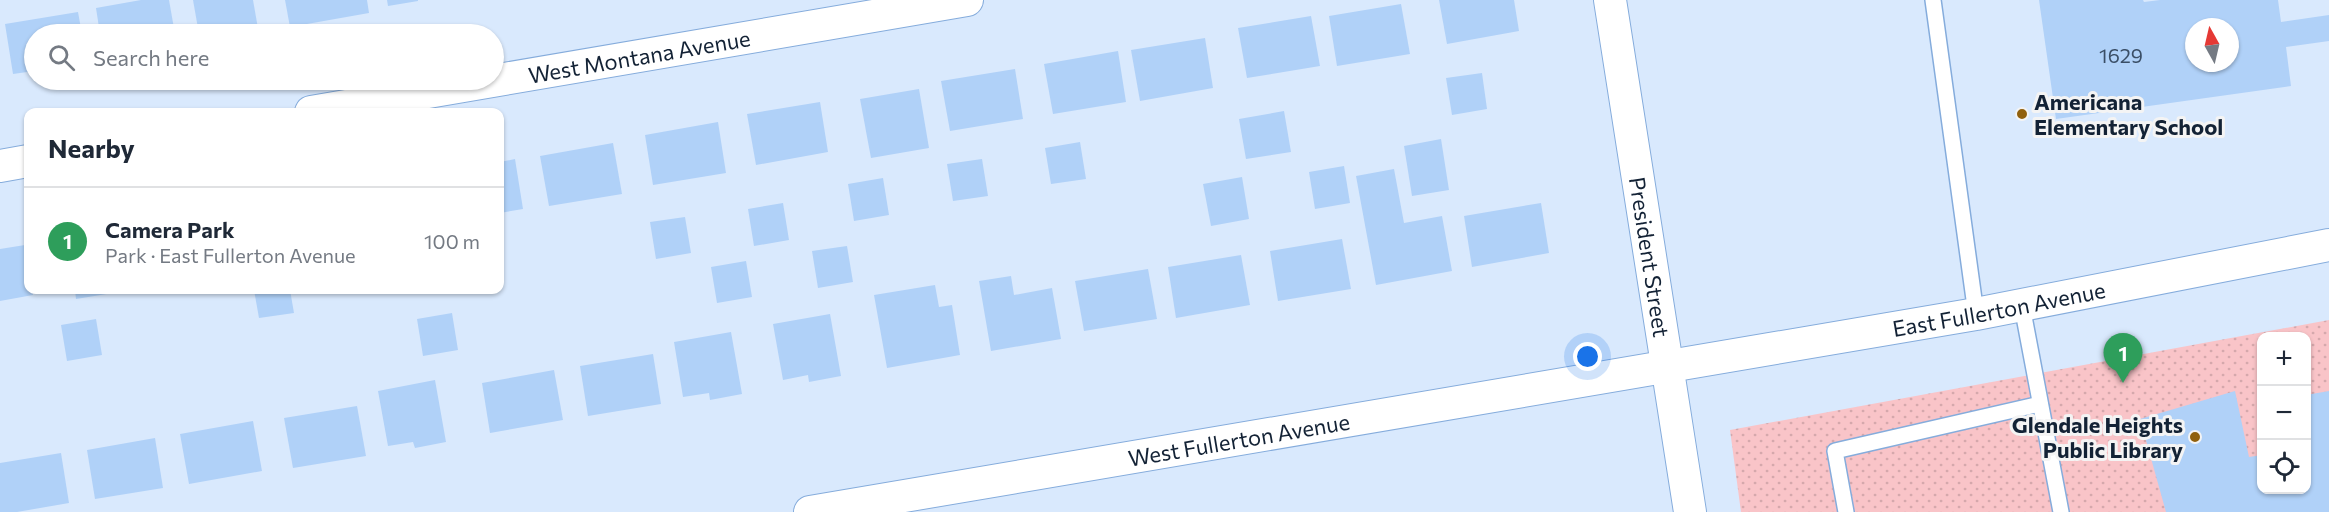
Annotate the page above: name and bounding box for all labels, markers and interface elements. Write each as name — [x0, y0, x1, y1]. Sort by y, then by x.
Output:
north arrow — [2185, 18, 2239, 72]
search box — [24, 24, 504, 90]
street label: West Montana Avenue — [526, 24, 752, 88]
icon: search — [45, 41, 78, 74]
house number: 1629 — [2099, 43, 2143, 67]
text: Search here — [93, 44, 209, 71]
place label: Americana Elementary School — [2034, 88, 2223, 140]
marker: Americana Elementary School — [2015, 107, 2029, 121]
text: Nearby — [48, 132, 135, 163]
street label: President Street — [1624, 175, 1676, 339]
text: Camera Park — [105, 216, 235, 243]
text: 1 — [63, 229, 72, 253]
text: 100 m — [424, 229, 480, 253]
text: Park · East Fullerton Avenue — [105, 243, 356, 267]
street label: East Fullerton Avenue — [1890, 276, 2108, 342]
map controls — [2257, 332, 2311, 494]
button: + — [2257, 332, 2311, 386]
pin: 1 — [2104, 334, 2142, 383]
your location — [1573, 342, 1602, 371]
button: − — [2257, 386, 2311, 440]
street label: West Fullerton Avenue — [1126, 407, 1352, 471]
place label: Glendale Heights Public Library — [2012, 411, 2183, 463]
marker: Glendale Heights Public Library — [2188, 430, 2202, 444]
button: locate — [2257, 440, 2311, 494]

